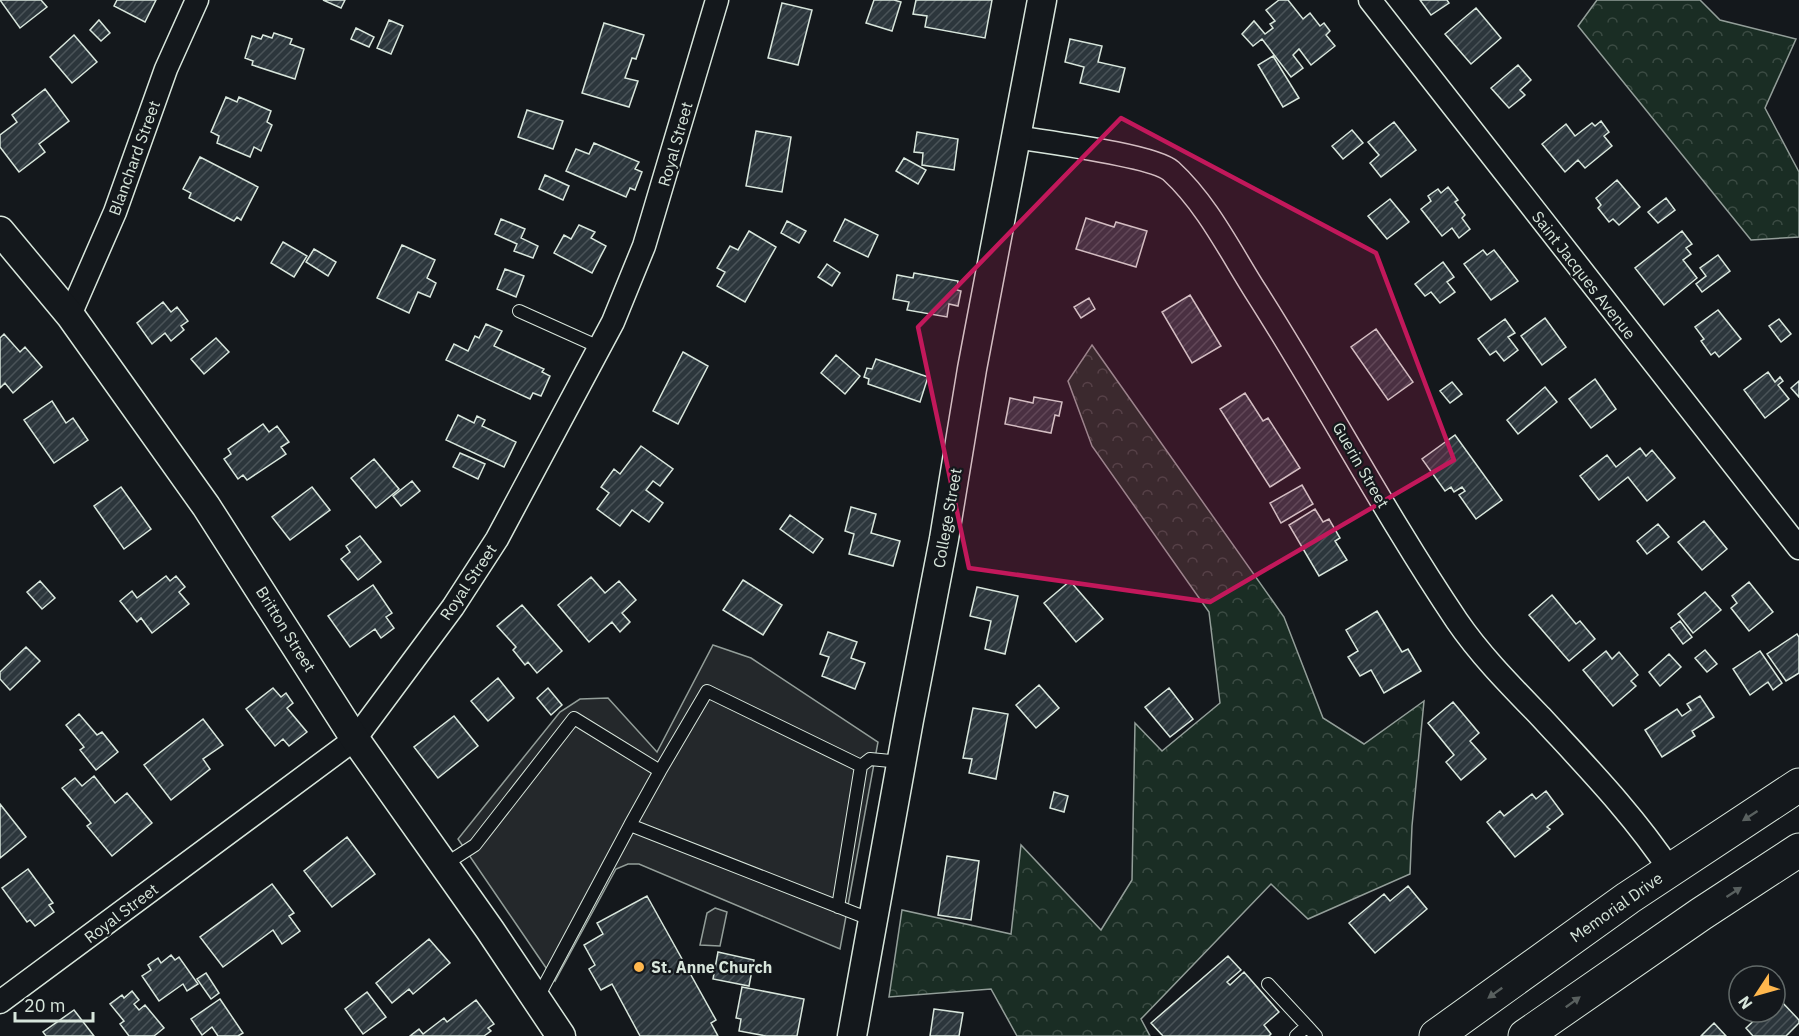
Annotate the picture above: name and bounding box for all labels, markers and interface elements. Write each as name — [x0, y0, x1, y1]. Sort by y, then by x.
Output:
street label: Blanchard Street — [104, 98, 164, 218]
street label: Royal Street — [653, 99, 697, 189]
street label: Saint Jacques Avenue — [1528, 207, 1640, 343]
street label: Guerin Street — [1328, 419, 1394, 511]
street label: College Street — [928, 466, 966, 570]
street label: Royal Street — [435, 540, 501, 624]
street label: Britton Street — [252, 583, 320, 675]
one-way arrow — [1742, 811, 1758, 822]
street label: Memorial Drive — [1566, 868, 1666, 946]
street label: Royal Street — [80, 879, 162, 947]
one-way arrow — [1726, 887, 1742, 898]
place label: St. Anne Church — [651, 957, 772, 977]
marker: St. Anne Church — [632, 960, 646, 974]
north arrow — [1727, 964, 1787, 1024]
scale bar — [15, 985, 93, 1023]
one-way arrow — [1487, 987, 1503, 999]
text: N — [1733, 992, 1756, 1013]
text: 20 m — [24, 994, 66, 1017]
one-way arrow — [1564, 996, 1580, 1008]

